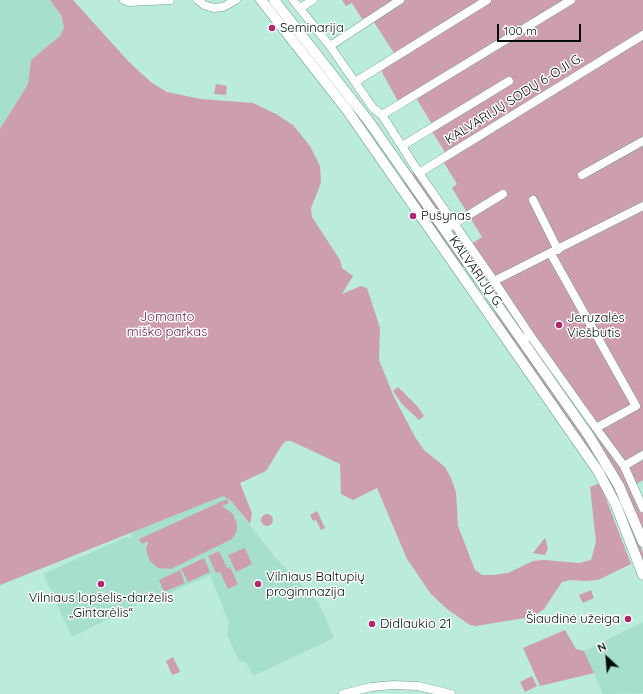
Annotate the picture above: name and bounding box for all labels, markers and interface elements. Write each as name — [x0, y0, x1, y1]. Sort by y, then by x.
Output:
scale bar — [499, 16, 583, 42]
place label: Seminarija — [280, 20, 344, 36]
marker: Seminarija — [267, 23, 277, 33]
text: 100 m — [504, 23, 537, 38]
street label: KALVARIJŲ SODŲ 6-OJI G. — [442, 50, 586, 148]
place label: Pušynas — [421, 208, 471, 224]
marker: Pušynas — [408, 211, 418, 221]
street label: KALVARIJŲ G. — [446, 233, 506, 311]
park label: Jomanto miško parkas — [127, 309, 207, 340]
place label: Jeruzalės Viešbutis — [567, 310, 625, 341]
marker: Jeruzalės Viešbutis — [554, 320, 564, 330]
place label: Vilniaus Baltupių progimnazija — [266, 569, 365, 600]
marker: Vilniaus lopšelis-darželis „Gintarėlis“ — [96, 579, 106, 589]
marker: Vilniaus Baltupių progimnazija — [253, 579, 263, 589]
place label: Vilniaus lopšelis-darželis „Gintarėlis“ — [29, 590, 173, 621]
place label: Šiaudinė užeiga — [526, 611, 620, 627]
marker: Šiaudinė užeiga — [623, 614, 633, 624]
place label: Didlaukio 21 — [380, 616, 451, 632]
marker: Didlaukio 21 — [367, 619, 377, 629]
north arrow — [587, 638, 627, 678]
text: N — [595, 639, 608, 655]

